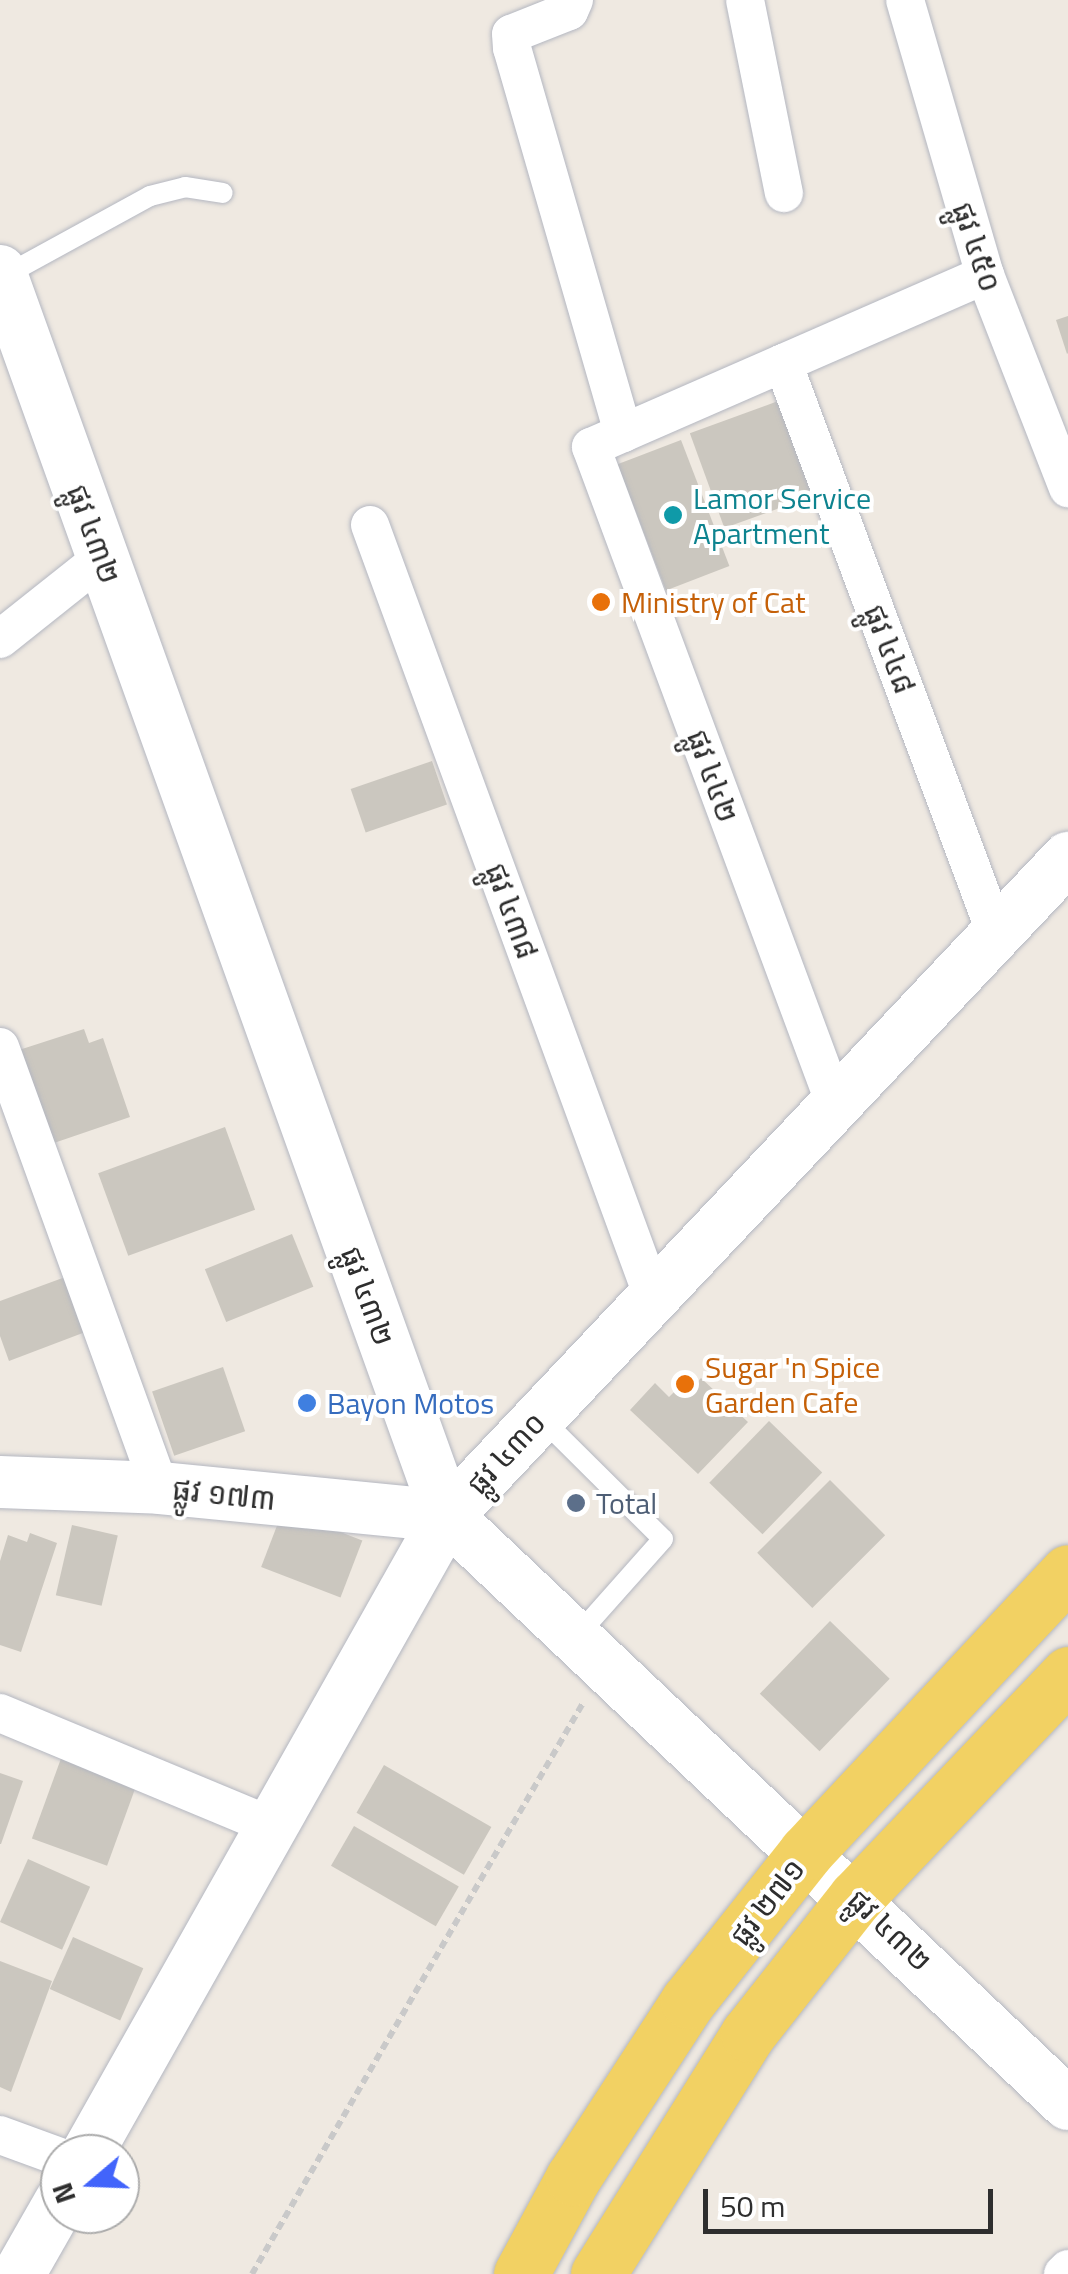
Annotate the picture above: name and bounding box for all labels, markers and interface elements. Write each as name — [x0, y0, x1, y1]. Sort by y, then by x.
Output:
street label: ផ្លូវ ៤៥០ — [945, 197, 1009, 297]
street label: ផ្លូវ ៤៣២ — [59, 480, 129, 588]
place label: Lamor Service Apartment — [693, 480, 871, 550]
marker: Lamor Service Apartment — [662, 504, 684, 526]
place label: Ministry of Cat — [621, 584, 806, 620]
marker: Ministry of Cat — [590, 591, 612, 613]
street label: ផ្លូវ ៤៤៨ — [857, 599, 923, 699]
street label: ផ្លូវ ៤៤២ — [680, 725, 746, 827]
street label: ផ្លូវ ៤៣៨ — [478, 858, 546, 964]
street label: ផ្លូវ ៤៣២ — [333, 1242, 403, 1350]
place label: Sugar 'n Spice Garden Cafe — [705, 1349, 880, 1420]
marker: Sugar 'n Spice Garden Cafe — [674, 1373, 696, 1395]
place label: Bayon Motos — [327, 1385, 494, 1421]
marker: Bayon Motos — [296, 1392, 318, 1414]
street label: ផ្លូវ ៤៣០ — [459, 1404, 553, 1502]
street label: ផ្លូវ ១៧៣ — [171, 1471, 277, 1517]
place label: Total — [596, 1485, 657, 1521]
marker: Total — [565, 1492, 587, 1514]
street label: ផ្លូវ ២៧១ — [722, 1851, 812, 1953]
street label: ផ្លូវ ៤៣២ — [840, 1881, 940, 1979]
north arrow — [40, 2134, 140, 2234]
scale bar — [708, 2169, 998, 2231]
text: N — [40, 2177, 87, 2209]
text: 50 m — [720, 2183, 785, 2229]

